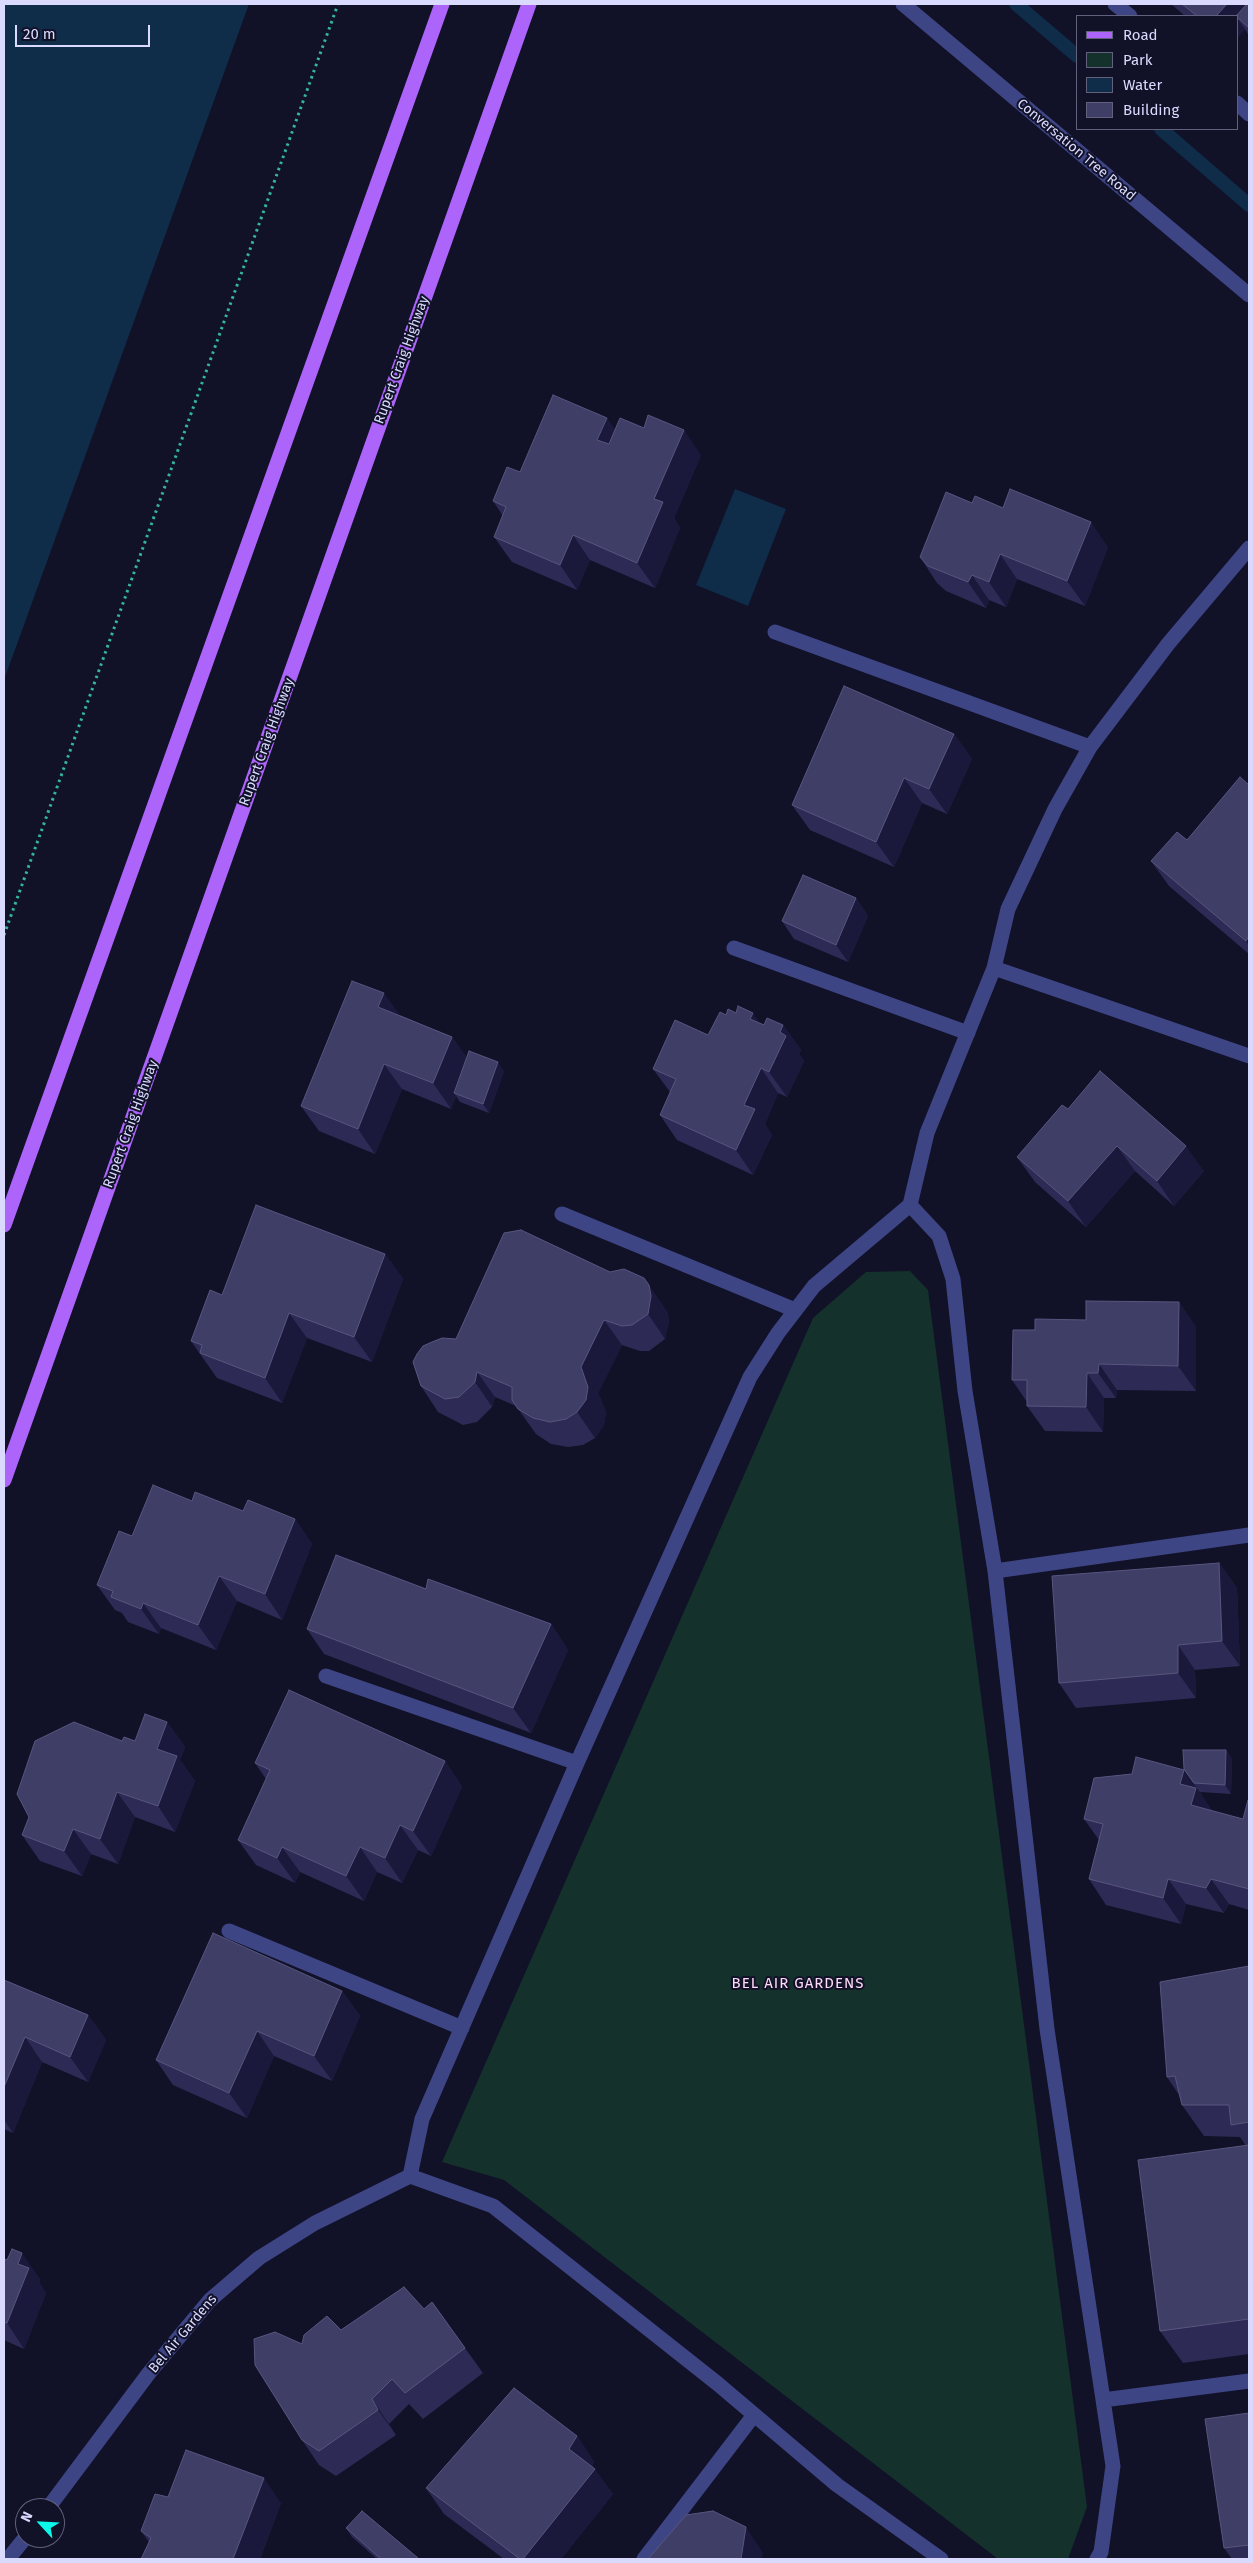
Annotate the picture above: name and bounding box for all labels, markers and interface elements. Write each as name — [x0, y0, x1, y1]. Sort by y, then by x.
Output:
scale bar — [18, 15, 152, 47]
legend — [1076, 15, 1238, 130]
text: 20 m — [23, 25, 56, 43]
text: Road — [1123, 26, 1158, 44]
text: Park — [1123, 51, 1153, 69]
text: Water — [1123, 76, 1162, 94]
street label: Conversation Tree Road — [1013, 95, 1139, 205]
text: Building — [1123, 101, 1179, 119]
street label: Rupert Craig Highway — [371, 294, 433, 426]
street label: Rupert Craig Highway — [236, 676, 298, 808]
street label: Rupert Craig Highway — [100, 1058, 162, 1190]
district label: BEL AIR GARDENS — [730, 1975, 866, 1993]
street label: Bel Air Gardens — [145, 2291, 221, 2377]
north arrow — [15, 2498, 65, 2548]
text: N — [17, 2509, 37, 2525]

